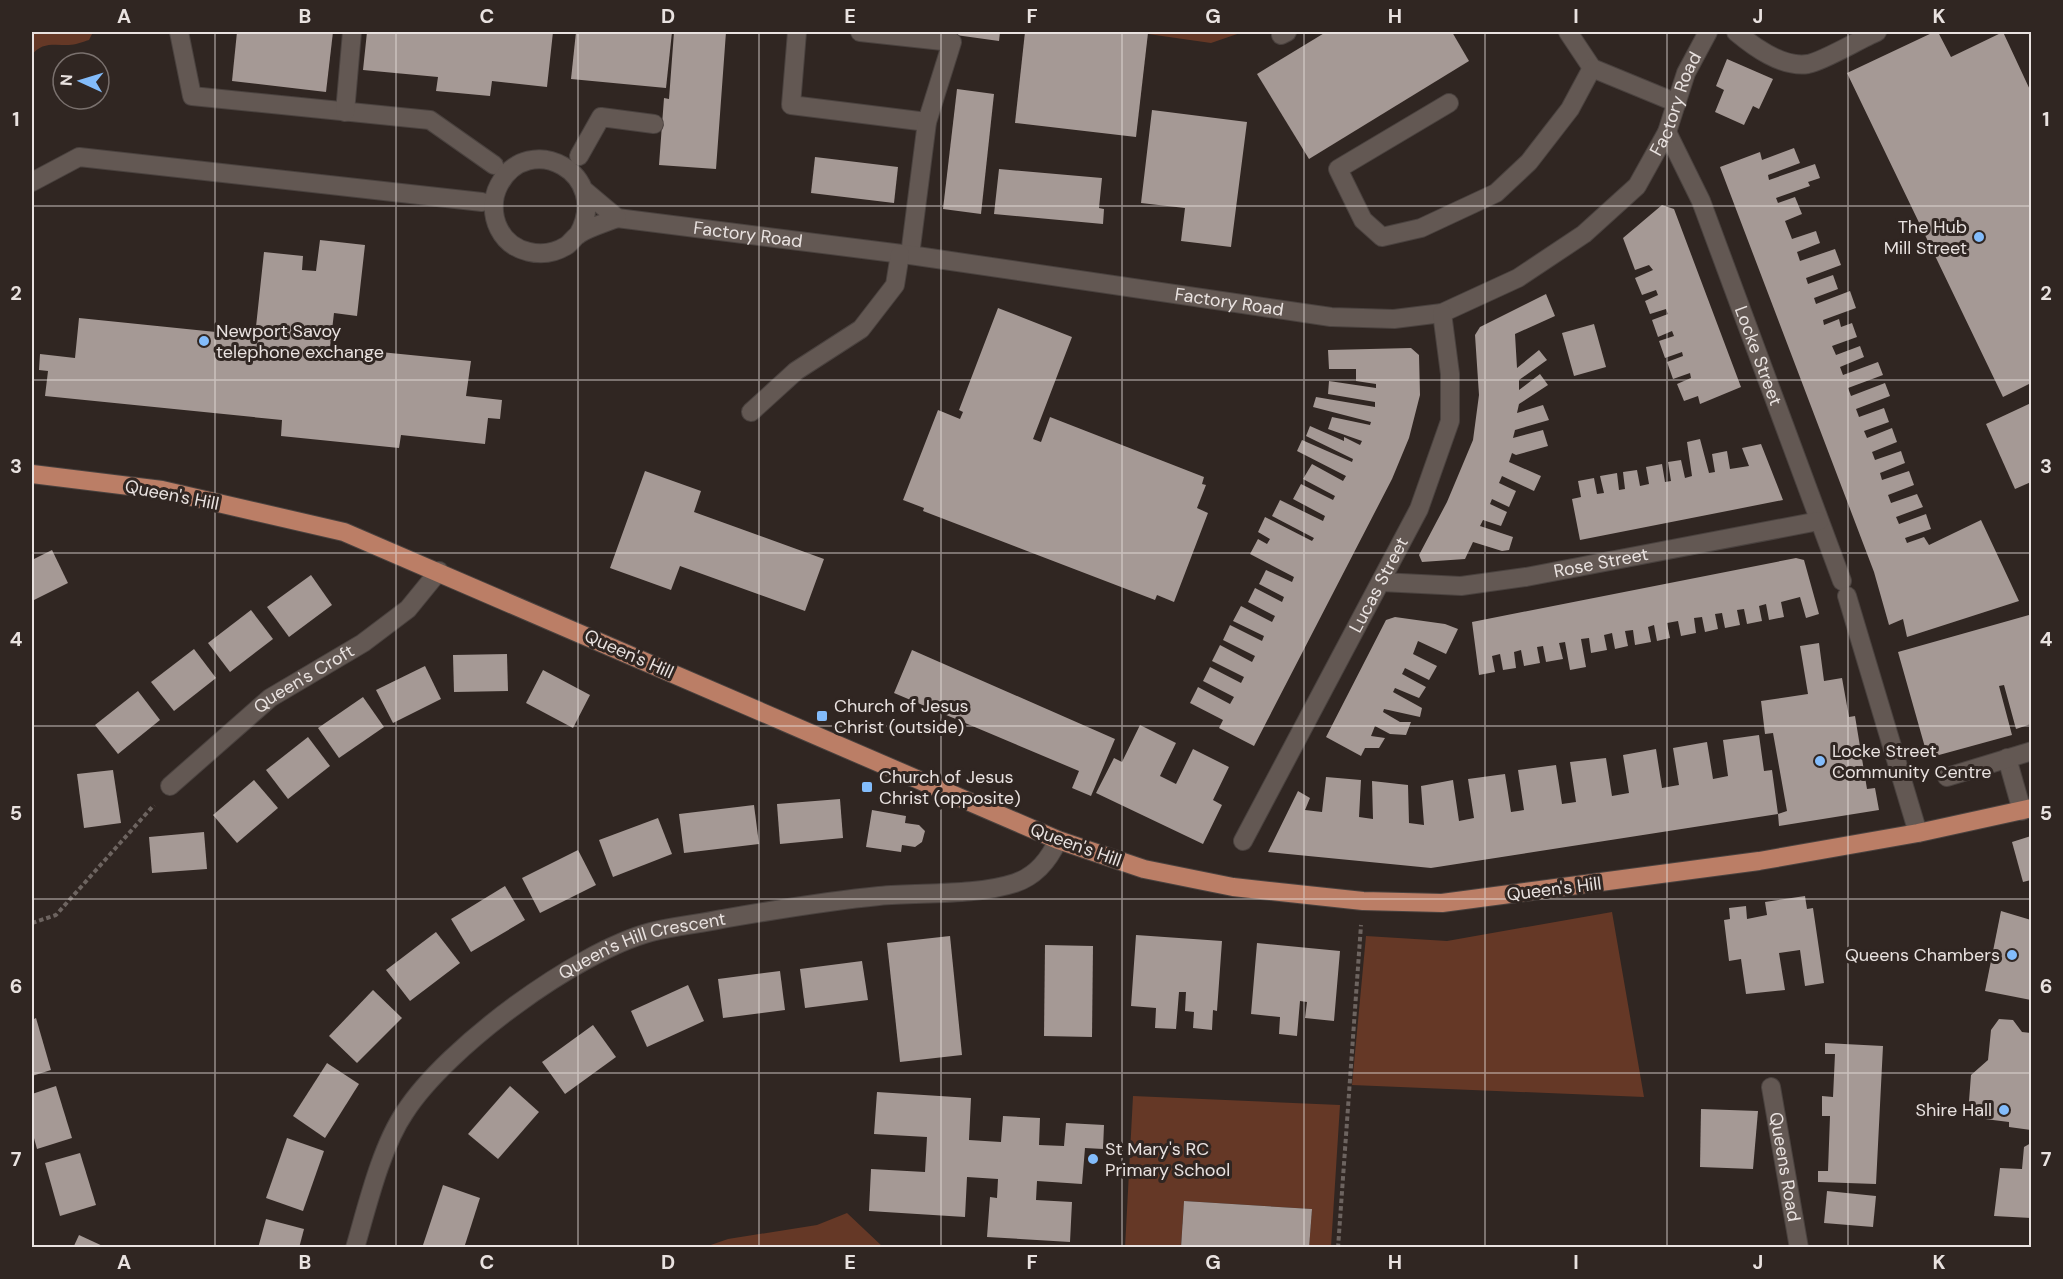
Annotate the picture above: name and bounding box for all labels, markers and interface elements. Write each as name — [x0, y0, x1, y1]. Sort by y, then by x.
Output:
text: A — [117, 3, 131, 29]
text: B — [299, 3, 311, 29]
text: C — [480, 3, 494, 29]
text: D — [661, 3, 675, 29]
text: E — [844, 3, 856, 29]
text: F — [1026, 3, 1038, 29]
text: G — [1205, 3, 1221, 29]
text: H — [1388, 3, 1402, 29]
text: I — [1573, 3, 1579, 29]
text: J — [1753, 3, 1763, 29]
text: K — [1932, 3, 1946, 29]
street label: Factory Road — [1644, 48, 1707, 160]
north arrow — [51, 51, 111, 111]
text: N — [56, 73, 77, 87]
text: 1 — [12, 106, 20, 132]
text: 1 — [2042, 106, 2050, 132]
place label: The Hub Mill Street — [1884, 215, 1967, 260]
street label: Factory Road — [692, 216, 804, 253]
marker: The Hub Mill Street — [1972, 230, 1986, 244]
text: 2 — [10, 280, 22, 306]
text: 2 — [2040, 280, 2052, 306]
street label: Factory Road — [1173, 282, 1285, 322]
street label: Locke Street — [1729, 303, 1788, 409]
place label: Newport Savoy telephone exchange — [216, 319, 384, 364]
marker: Newport Savoy telephone exchange — [197, 334, 211, 348]
text: 3 — [10, 453, 22, 479]
text: 3 — [2040, 453, 2052, 479]
street label: Queen's Hill — [123, 474, 221, 516]
street label: Lucas Street — [1344, 533, 1414, 637]
street label: Rose Street — [1552, 542, 1650, 583]
street label: Queen's Hill — [581, 624, 677, 684]
text: 4 — [10, 626, 23, 652]
text: 4 — [2040, 626, 2053, 652]
street label: Queen's Croft — [248, 639, 359, 719]
place label: Church of Jesus Christ (outside) — [834, 694, 969, 739]
marker: Church of Jesus Christ (outside) — [815, 709, 829, 723]
place label: Locke Street Community Centre — [1832, 739, 1992, 784]
marker: Locke Street Community Centre — [1813, 754, 1827, 768]
place label: Church of Jesus Christ (opposite) — [879, 765, 1021, 810]
marker: Church of Jesus Christ (opposite) — [860, 780, 874, 794]
text: 5 — [10, 800, 22, 826]
text: 5 — [2040, 800, 2052, 826]
street label: Queen's Hill — [1027, 817, 1125, 873]
street label: Queen's Hill — [1505, 871, 1603, 907]
street label: Queen's Hill Crescent — [554, 907, 728, 985]
place label: Queens Chambers — [1845, 943, 2000, 967]
marker: Queens Chambers — [2005, 948, 2019, 962]
text: 6 — [10, 973, 22, 999]
text: 6 — [2040, 973, 2052, 999]
place label: Shire Hall — [1915, 1098, 1992, 1122]
marker: Shire Hall — [1997, 1103, 2011, 1117]
street label: Queens Road — [1764, 1110, 1806, 1223]
place label: St Mary's RC Primary School — [1105, 1137, 1230, 1182]
text: 7 — [11, 1146, 22, 1172]
text: 7 — [2041, 1146, 2052, 1172]
marker: St Mary's RC Primary School — [1086, 1152, 1100, 1166]
text: A — [117, 1249, 131, 1275]
text: B — [299, 1249, 311, 1275]
text: C — [480, 1249, 494, 1275]
text: D — [661, 1249, 675, 1275]
text: E — [844, 1249, 856, 1275]
text: F — [1026, 1249, 1038, 1275]
text: G — [1205, 1249, 1221, 1275]
text: H — [1388, 1249, 1402, 1275]
text: I — [1573, 1249, 1579, 1275]
text: J — [1753, 1249, 1763, 1275]
text: K — [1932, 1249, 1946, 1275]

